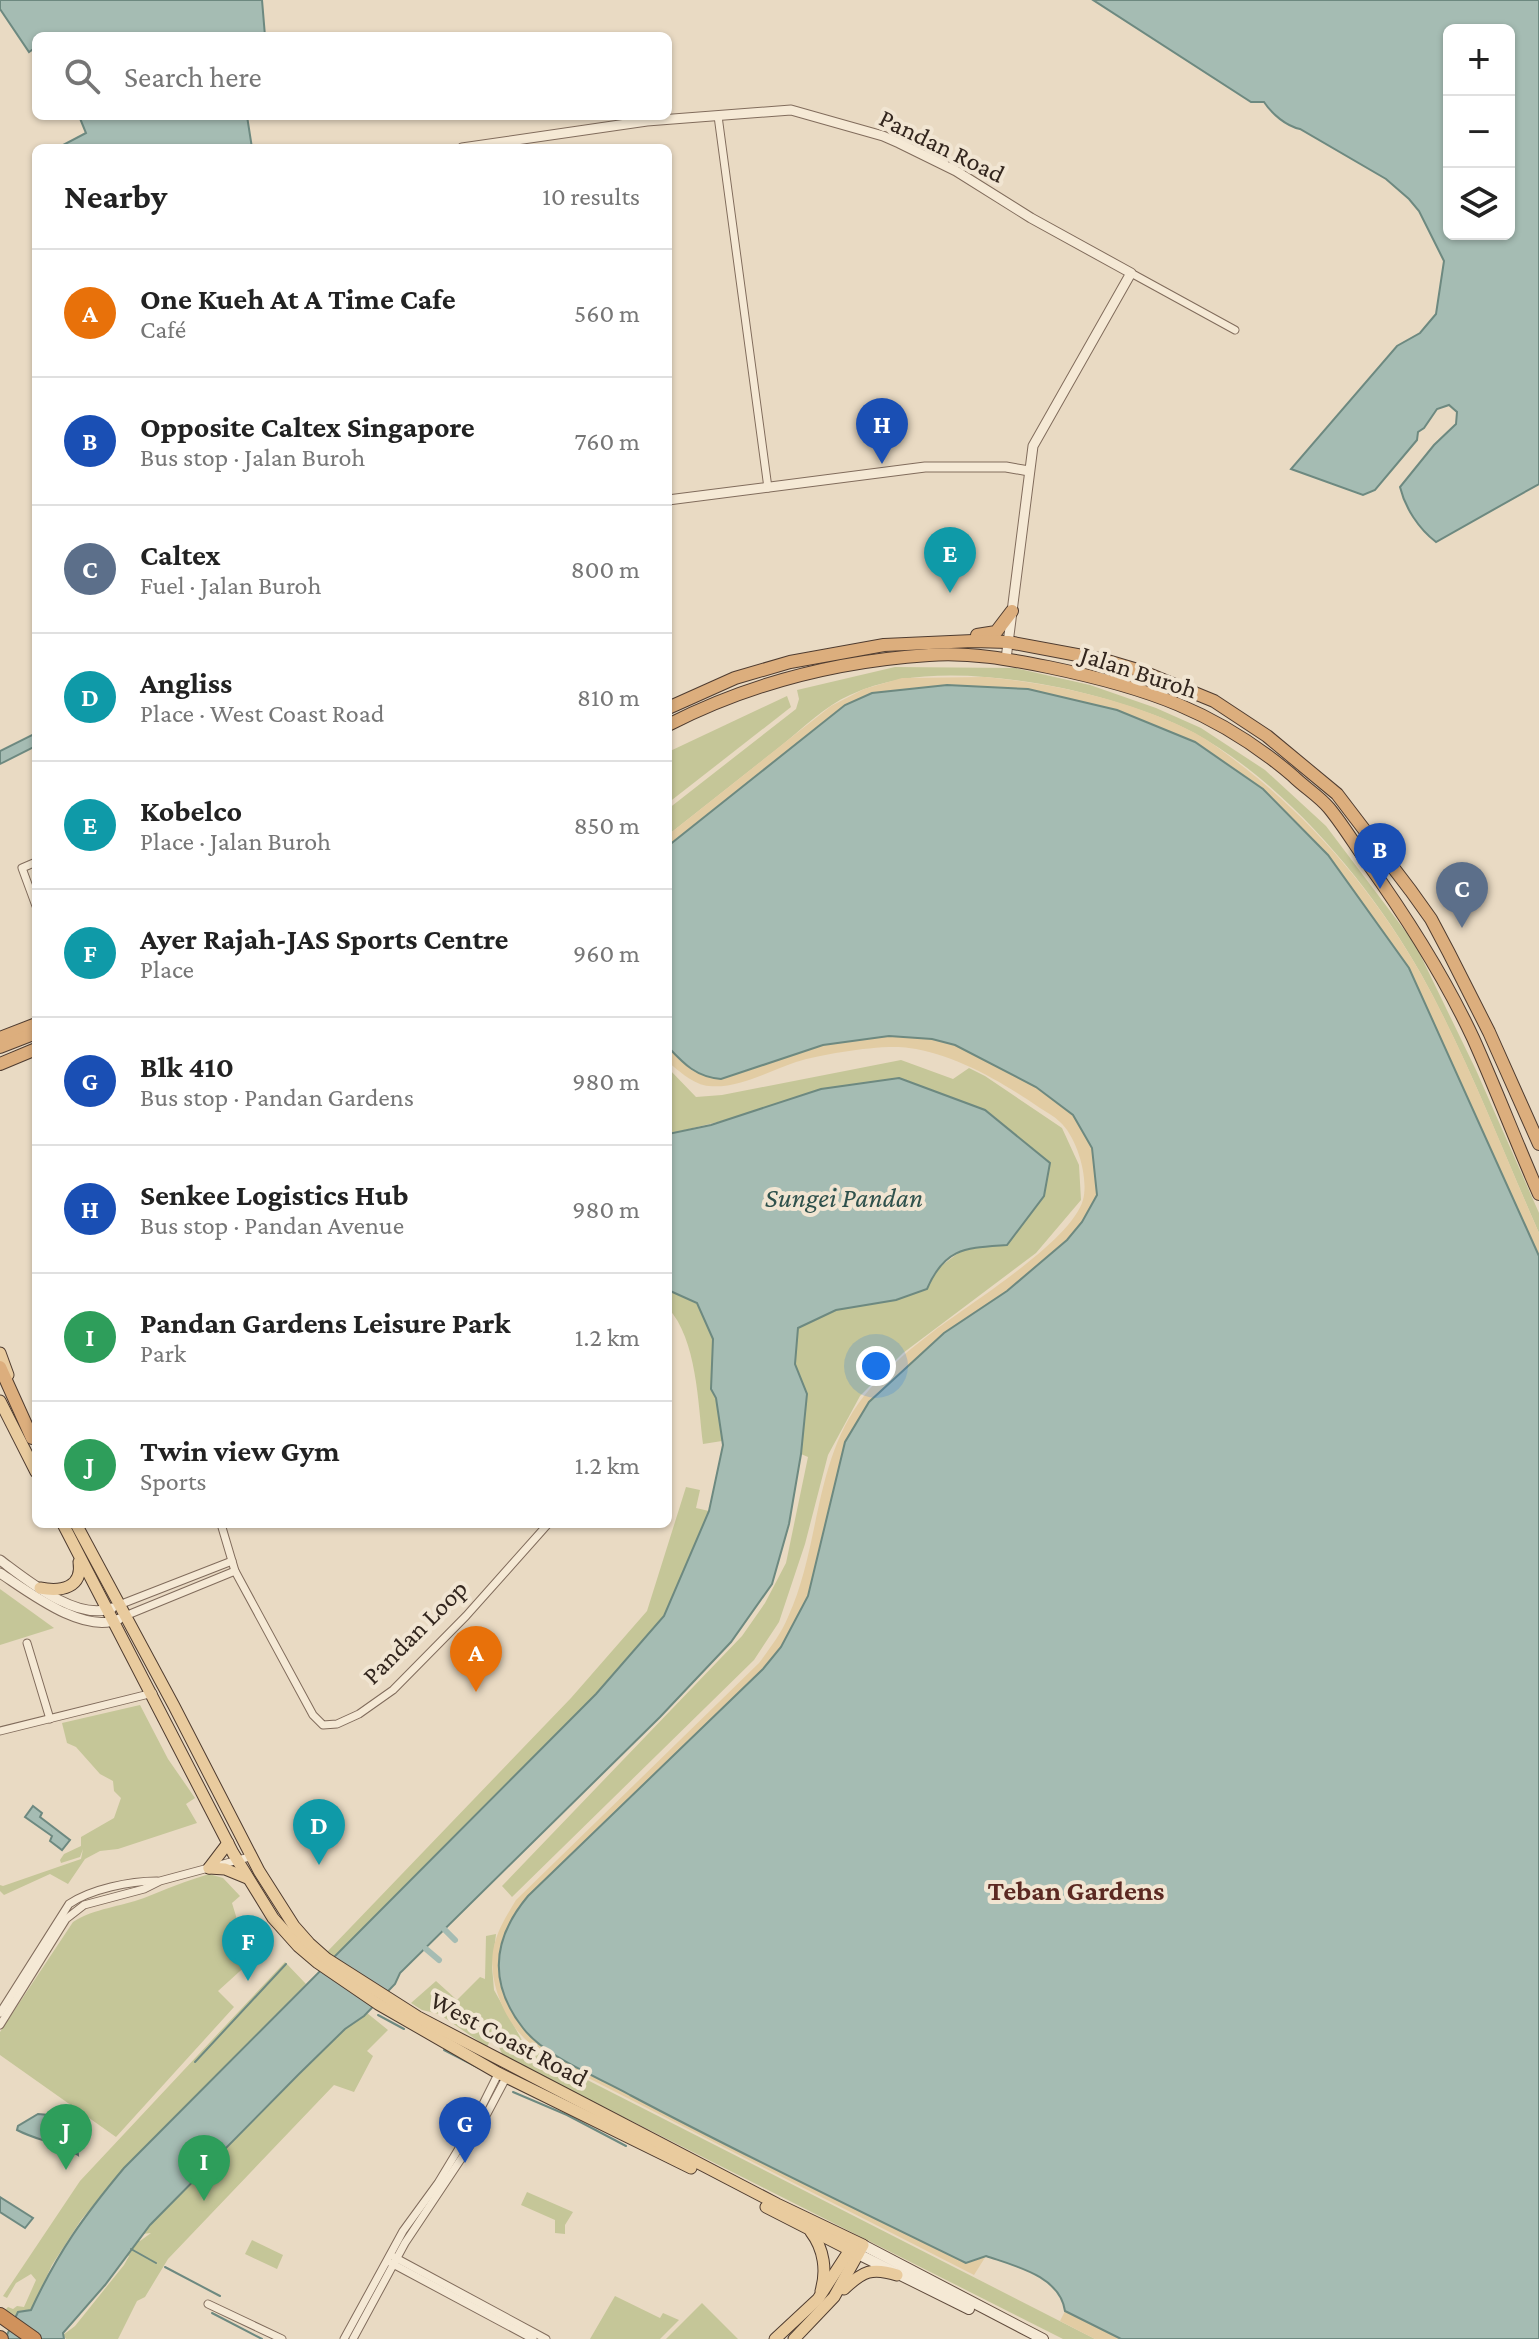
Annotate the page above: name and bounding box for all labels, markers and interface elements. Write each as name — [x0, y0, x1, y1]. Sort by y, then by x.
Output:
map controls — [1443, 24, 1515, 240]
button: + — [1443, 24, 1515, 96]
search box — [32, 32, 672, 120]
icon: search — [60, 54, 104, 98]
text: Search here — [124, 60, 262, 93]
button: − — [1443, 96, 1515, 168]
street label: Pandan Road — [875, 103, 1010, 189]
button: layers — [1443, 168, 1515, 240]
text: Nearby — [64, 178, 167, 215]
text: 10 results — [542, 182, 640, 211]
text: One Kueh At A Time Cafe — [140, 282, 456, 315]
text: A — [82, 299, 98, 328]
text: 560 m — [574, 299, 640, 328]
text: Café — [140, 315, 186, 344]
pin: H — [856, 398, 908, 464]
text: Opposite Caltex Singapore — [140, 410, 475, 443]
text: B — [82, 427, 98, 456]
text: 760 m — [575, 427, 640, 456]
text: Bus stop · Jalan Buroh — [140, 443, 365, 472]
pin: E — [924, 527, 976, 593]
text: Caltex — [140, 538, 221, 571]
text: C — [82, 555, 98, 584]
text: 800 m — [571, 555, 640, 584]
text: Fuel · Jalan Buroh — [140, 571, 321, 600]
street label: Jalan Buroh — [1075, 639, 1201, 704]
text: Angliss — [140, 666, 232, 699]
text: D — [81, 683, 99, 712]
text: 810 m — [577, 683, 640, 712]
text: Place · West Coast Road — [140, 699, 384, 728]
text: Kobelco — [140, 794, 242, 827]
text: E — [83, 811, 97, 840]
text: 850 m — [574, 811, 640, 840]
pin: B — [1354, 823, 1406, 889]
text: Place · Jalan Buroh — [140, 827, 331, 856]
pin: C — [1436, 862, 1488, 928]
text: Ayer Rajah-JAS Sports Centre — [140, 922, 508, 955]
text: F — [83, 939, 97, 968]
text: 960 m — [573, 939, 640, 968]
text: Place — [140, 955, 194, 984]
text: Blk 410 — [140, 1050, 234, 1083]
text: G — [82, 1067, 98, 1096]
text: 980 m — [572, 1067, 640, 1096]
text: Bus stop · Pandan Gardens — [140, 1083, 414, 1112]
text: Senkee Logistics Hub — [140, 1178, 409, 1211]
water label: Sungei Pandan — [765, 1182, 923, 1213]
text: H — [81, 1195, 99, 1224]
text: 980 m — [572, 1195, 640, 1224]
text: Bus stop · Pandan Avenue — [140, 1211, 404, 1240]
text: Pandan Gardens Leisure Park — [140, 1306, 511, 1339]
text: I — [86, 1323, 94, 1352]
text: 1.2 km — [575, 1323, 640, 1352]
text: Park — [140, 1339, 186, 1368]
your location — [856, 1346, 896, 1386]
text: Twin view Gym — [140, 1434, 340, 1467]
text: J — [86, 1451, 94, 1480]
text: 1.2 km — [575, 1451, 640, 1480]
text: Sports — [140, 1467, 207, 1496]
street label: Pandan Loop — [357, 1574, 473, 1690]
pin: A — [450, 1626, 502, 1692]
pin: D — [293, 1799, 345, 1865]
district label: Teban Gardens — [988, 1875, 1164, 1906]
pin: F — [222, 1915, 274, 1981]
street label: West Coast Road — [425, 1985, 593, 2093]
pin: G — [439, 2097, 491, 2163]
pin: J — [40, 2104, 92, 2170]
pin: I — [178, 2135, 230, 2201]

